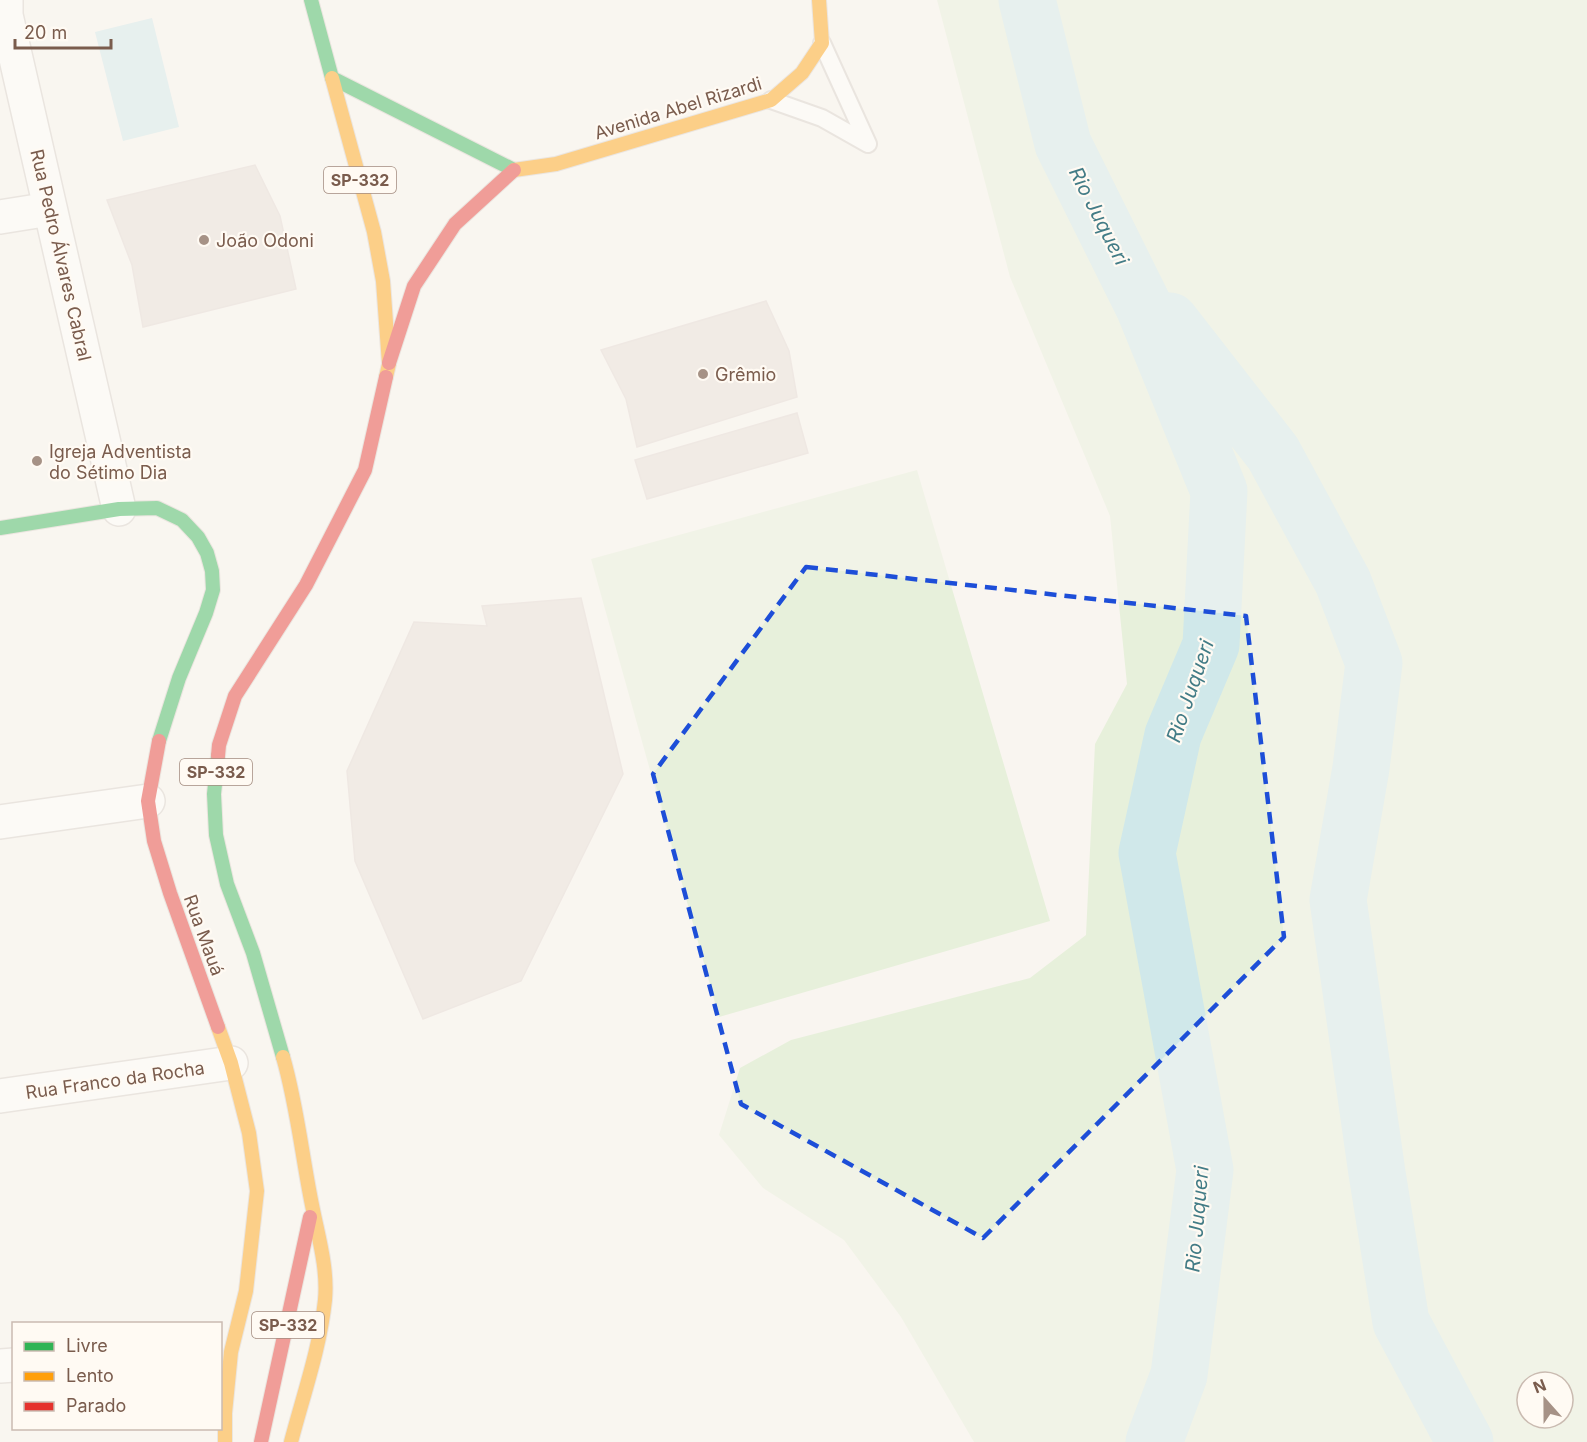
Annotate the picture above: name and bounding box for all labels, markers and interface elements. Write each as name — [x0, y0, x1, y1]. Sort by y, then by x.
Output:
scale bar — [15, 12, 111, 50]
text: 20 m — [24, 22, 67, 43]
street label: Avenida Abel Rizardi — [592, 73, 764, 143]
street label: Rua Pedro Álvares Cabral — [26, 147, 97, 363]
water label: Rio Juqueri — [1064, 163, 1134, 270]
road number: SP-332 — [324, 167, 396, 193]
place label: João Odoni — [216, 230, 314, 251]
marker: João Odoni — [197, 233, 211, 247]
place label: Grêmio — [715, 364, 776, 385]
marker: Grêmio — [696, 367, 710, 381]
place label: Igreja Adventista do Sétimo Dia — [49, 441, 192, 483]
marker: Igreja Adventista do Sétimo Dia — [30, 454, 44, 468]
water label: Rio Juqueri — [1161, 635, 1219, 745]
road number: SP-332 — [180, 759, 252, 785]
street label: Rua Mauá — [180, 892, 228, 978]
street label: Rua Franco da Rocha — [24, 1057, 206, 1103]
water label: Rio Juqueri — [1180, 1164, 1214, 1273]
road number: SP-332 — [252, 1312, 324, 1338]
legend — [12, 1322, 222, 1430]
text: Livre — [66, 1335, 108, 1356]
text: Lento — [66, 1365, 114, 1386]
north arrow — [1515, 1370, 1575, 1430]
text: N — [1530, 1374, 1549, 1398]
text: Parado — [66, 1395, 126, 1416]

